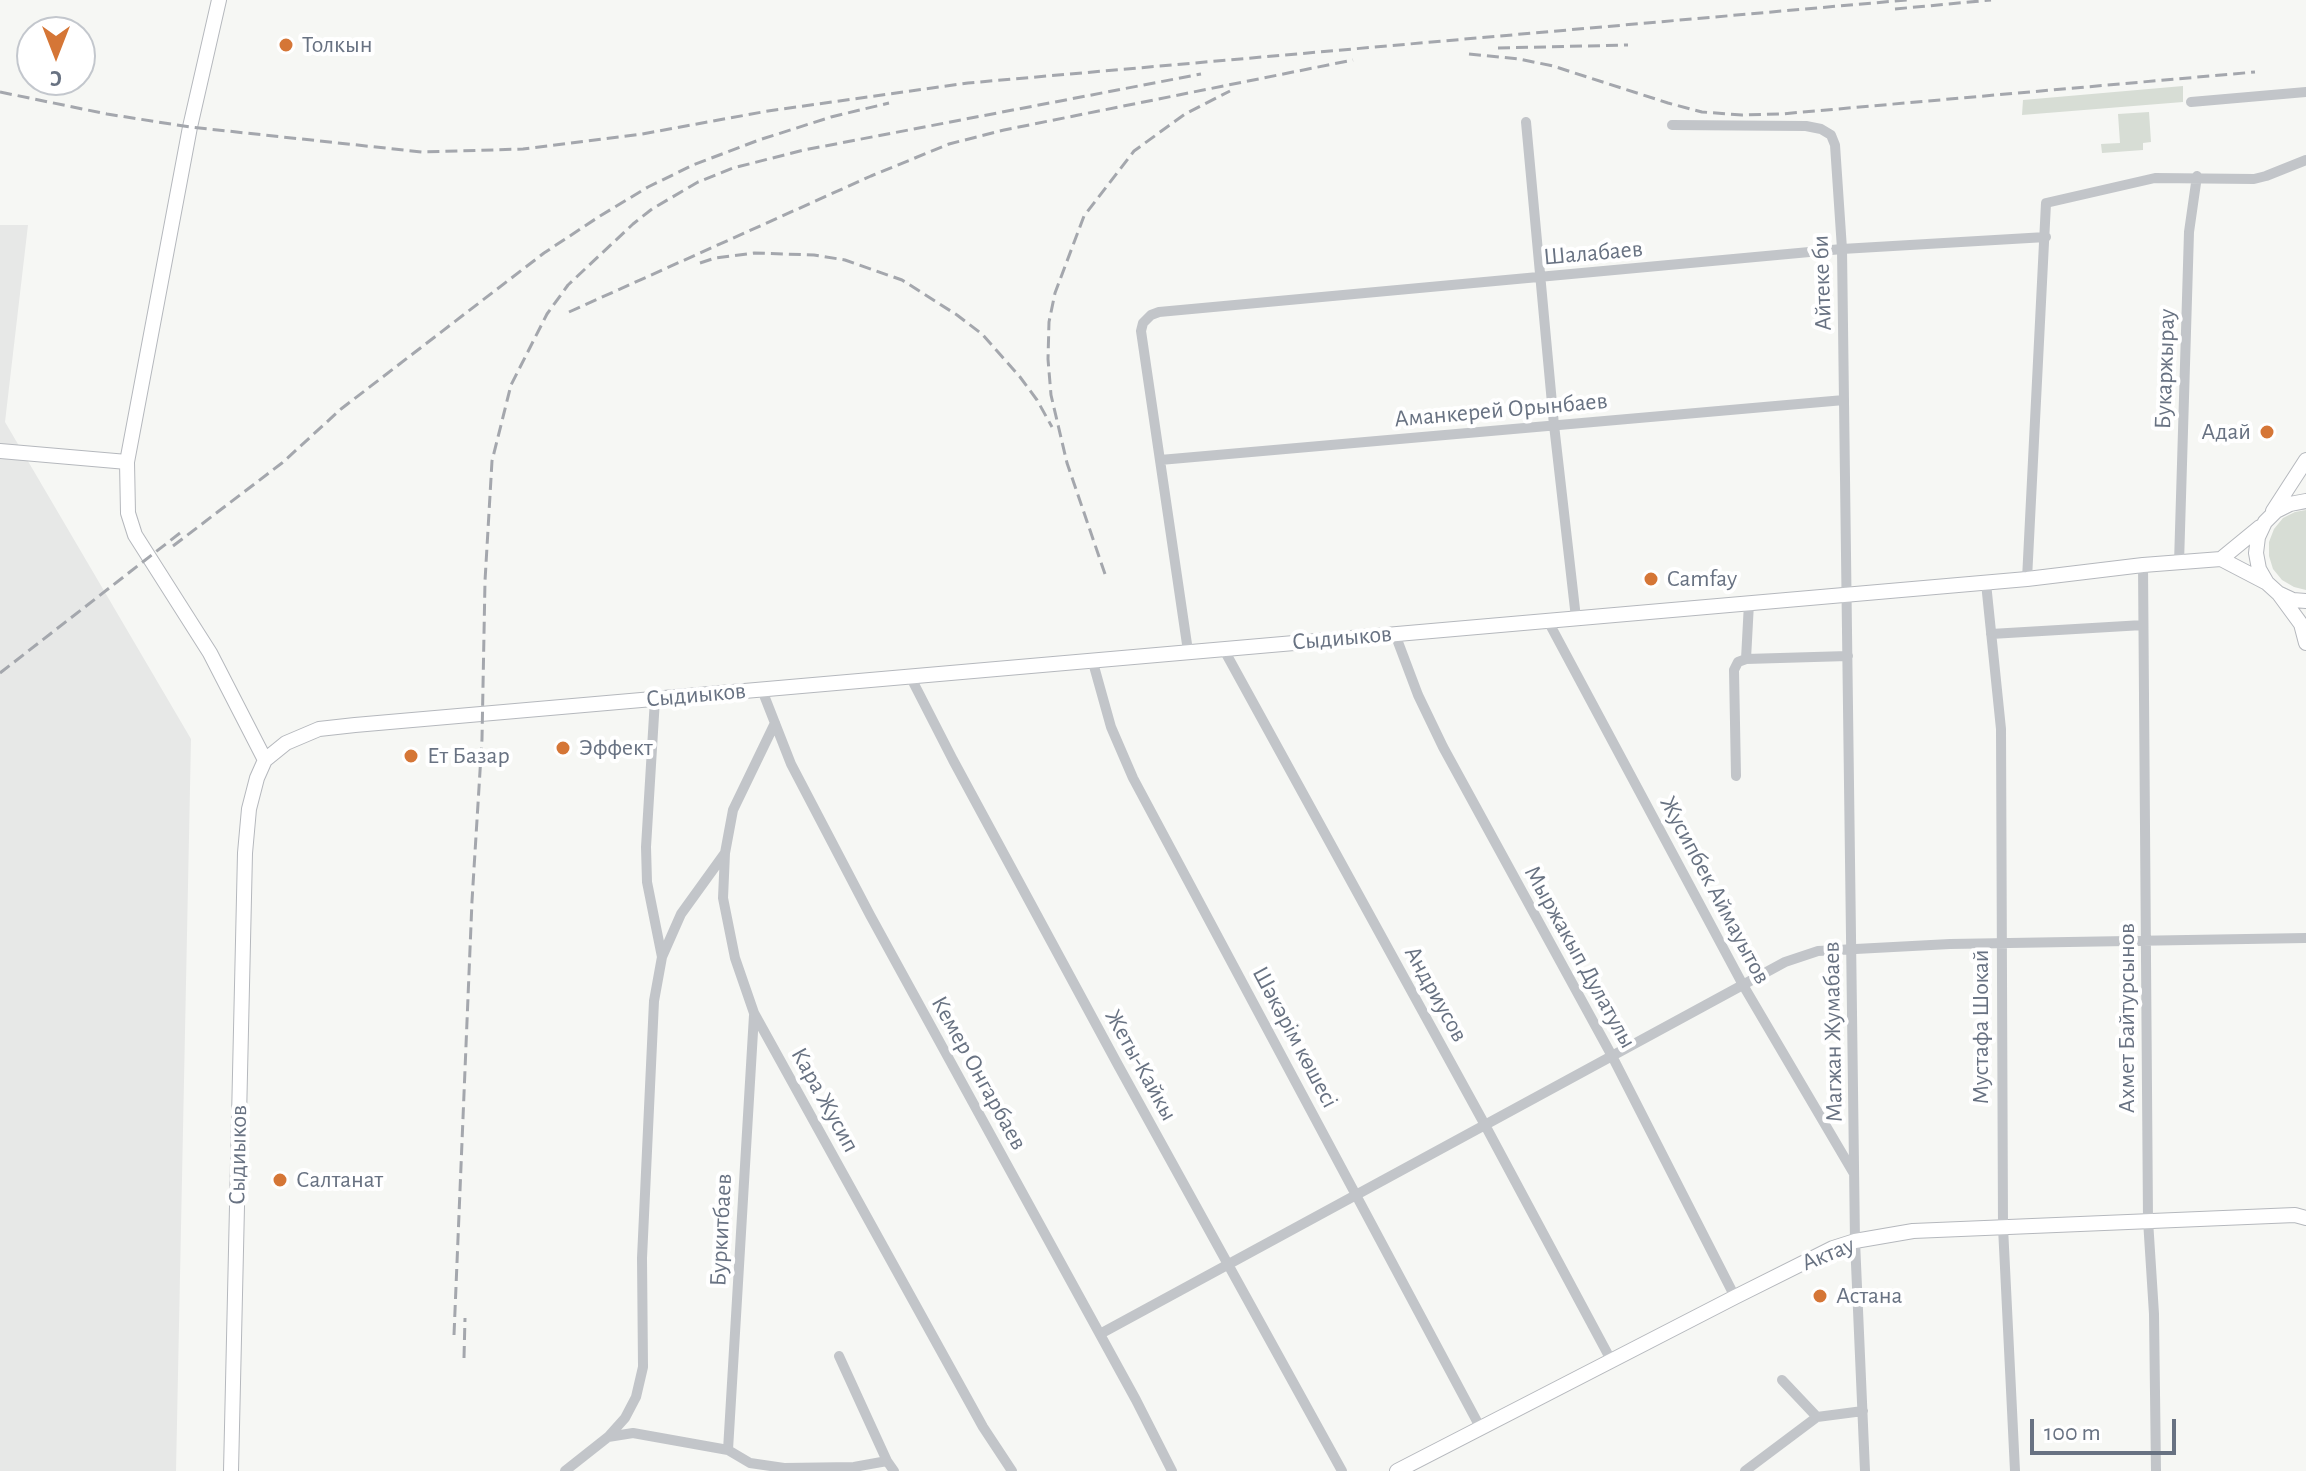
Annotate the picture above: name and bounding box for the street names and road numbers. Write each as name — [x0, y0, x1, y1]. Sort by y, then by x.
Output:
street label: Шалабаев — [1542, 234, 1644, 272]
street label: Айтеке би — [1806, 235, 1838, 331]
street label: Букаржырау — [2149, 308, 2181, 430]
street label: Аманкерей Орынбаев — [1393, 386, 1609, 434]
street label: Сыдиыков — [1291, 619, 1393, 657]
street label: Сыдиыков — [645, 676, 747, 714]
street label: Жусипбек Аймауытов — [1653, 791, 1777, 989]
street label: Мыржакып Дулатулы — [1518, 861, 1642, 1053]
street label: Ахмет Байтурсынов — [2113, 923, 2141, 1113]
street label: Андриусов — [1398, 941, 1474, 1047]
street label: Магжан Жумабаев — [1817, 941, 1849, 1123]
street label: Мустафа Шокай — [1967, 949, 1995, 1105]
street label: Шәкәрім көшесі — [1246, 961, 1344, 1113]
street label: Кемер Онгарбаев — [925, 991, 1033, 1155]
street label: Жеты-Кайкы — [1099, 1004, 1183, 1126]
street label: Кара Жусип — [784, 1043, 866, 1157]
street label: Сыдиыков — [223, 1105, 253, 1205]
street label: Буркитбаев — [704, 1173, 738, 1287]
street label: Актау — [1797, 1230, 1859, 1278]

